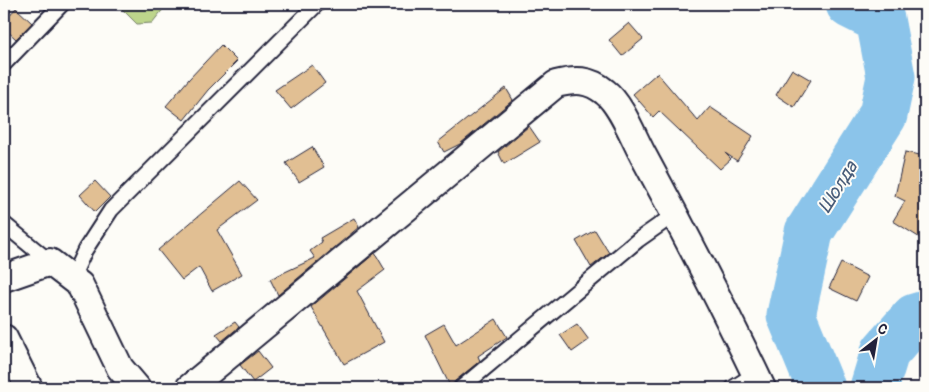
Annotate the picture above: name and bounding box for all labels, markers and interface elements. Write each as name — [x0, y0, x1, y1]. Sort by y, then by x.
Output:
water label: Шолда — [813, 156, 864, 217]
north arrow — [852, 314, 902, 364]
text: С — [874, 320, 891, 339]

